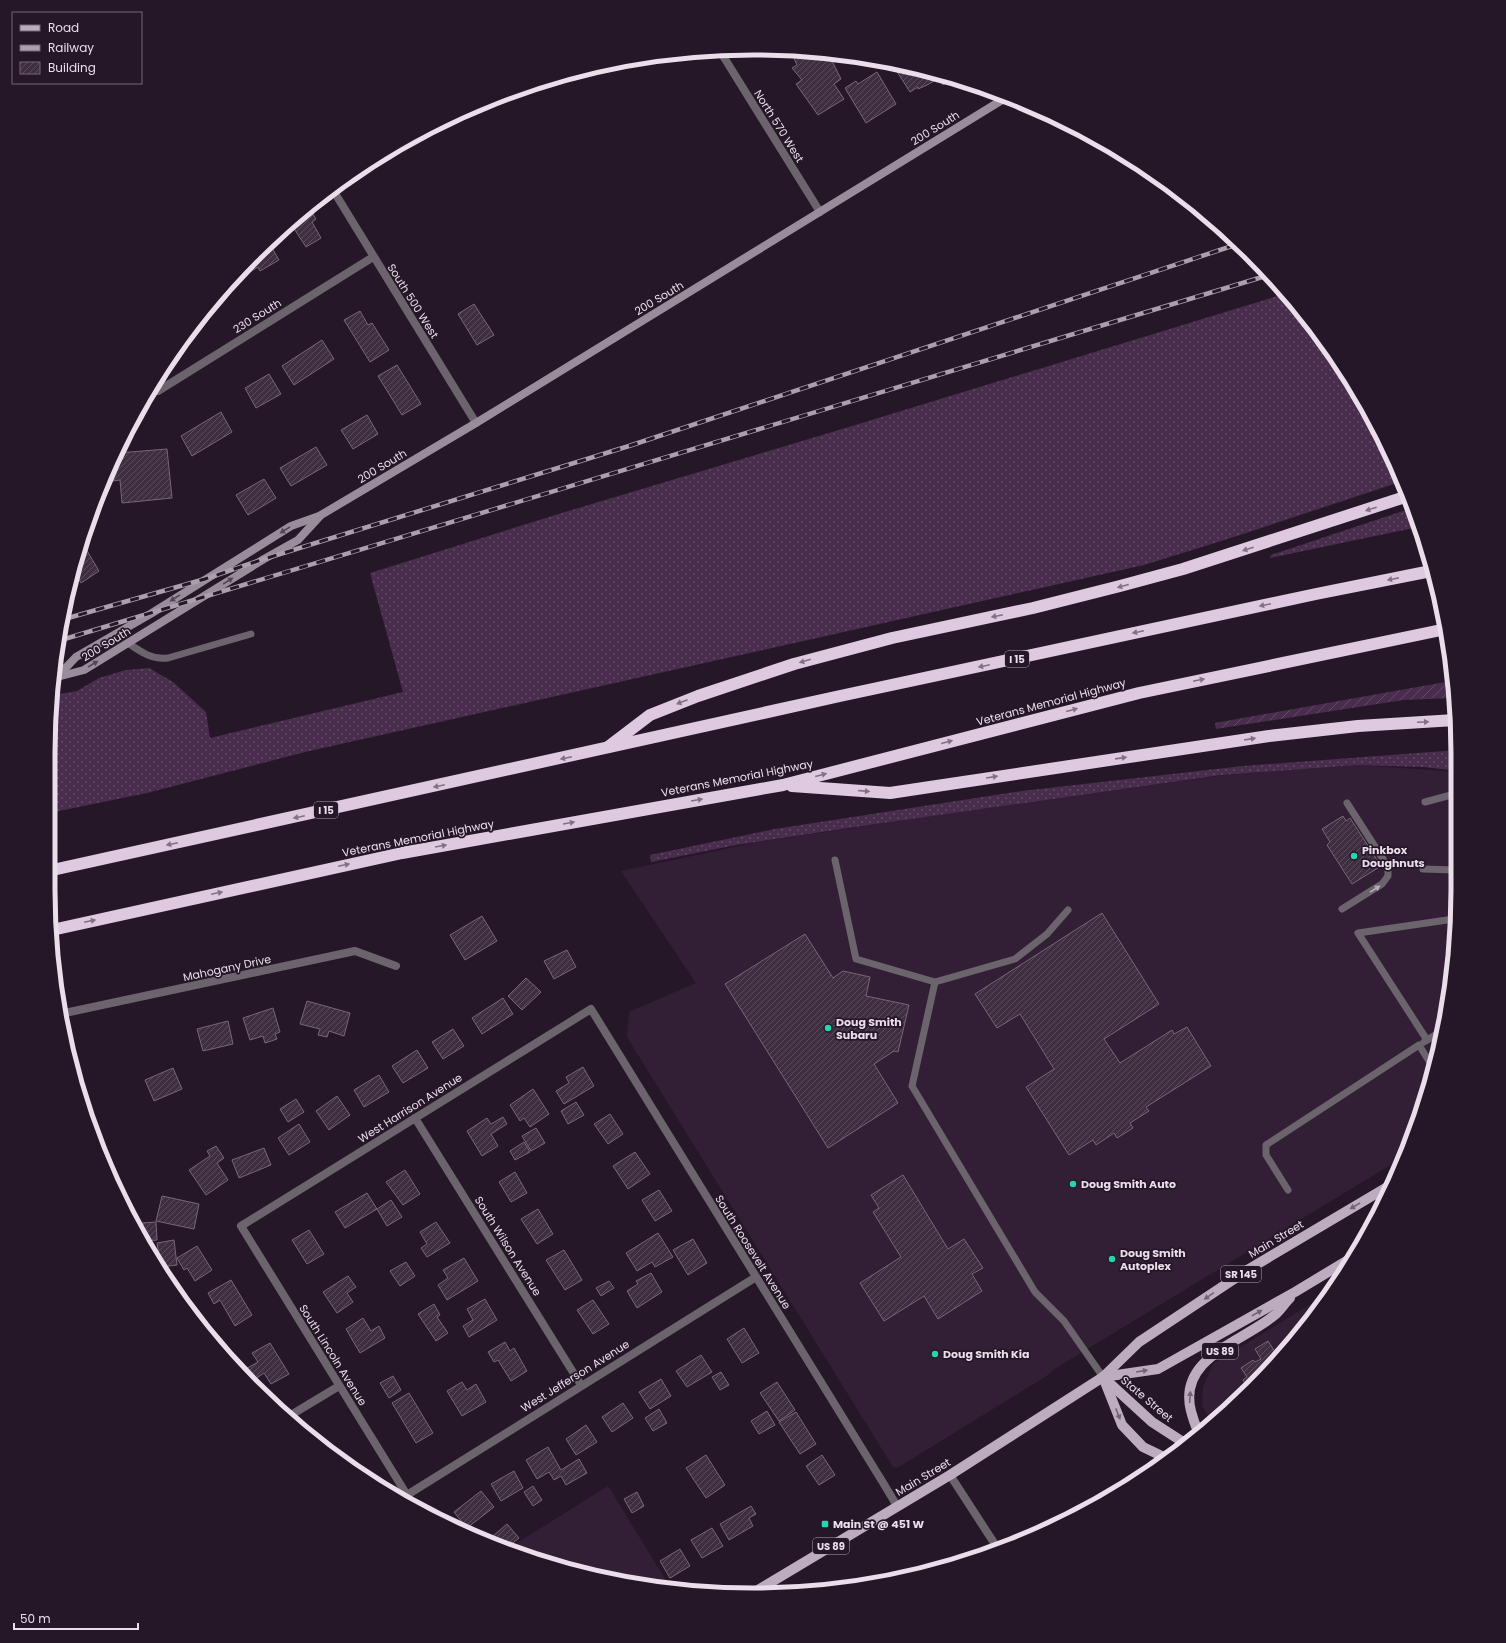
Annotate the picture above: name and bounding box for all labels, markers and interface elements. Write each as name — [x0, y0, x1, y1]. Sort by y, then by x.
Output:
legend — [12, 12, 142, 84]
text: Road — [48, 19, 79, 36]
text: Railway — [48, 39, 94, 56]
text: Building — [48, 59, 96, 76]
street label: North 570 West — [750, 87, 808, 165]
street label: 200 South — [908, 107, 962, 149]
street label: South 500 West — [384, 261, 442, 341]
street label: 200 South — [631, 277, 687, 319]
street label: 230 South — [230, 295, 284, 337]
street label: 200 South — [354, 445, 410, 487]
one-way arrow — [1365, 506, 1377, 512]
one-way arrow — [279, 526, 291, 533]
one-way arrow — [1241, 546, 1253, 552]
one-way arrow — [1387, 576, 1399, 582]
one-way arrow — [222, 577, 233, 585]
one-way arrow — [1117, 583, 1129, 589]
one-way arrow — [169, 595, 181, 602]
one-way arrow — [1259, 602, 1272, 608]
one-way arrow — [990, 613, 1003, 619]
street label: 200 South — [78, 623, 134, 665]
one-way arrow — [1132, 630, 1144, 636]
road number: I 15 — [1005, 651, 1029, 667]
one-way arrow — [799, 658, 811, 664]
one-way arrow — [87, 661, 99, 668]
one-way arrow — [978, 663, 990, 669]
street label: Veterans Memorial Highway — [974, 674, 1128, 730]
one-way arrow — [1193, 677, 1205, 683]
one-way arrow — [675, 700, 687, 706]
one-way arrow — [1067, 707, 1079, 713]
one-way arrow — [1417, 719, 1429, 726]
one-way arrow — [1244, 736, 1256, 742]
one-way arrow — [940, 739, 953, 745]
one-way arrow — [560, 755, 572, 761]
street label: Veterans Memorial Highway — [660, 755, 815, 801]
one-way arrow — [1115, 755, 1127, 761]
one-way arrow — [815, 772, 827, 778]
one-way arrow — [986, 774, 998, 780]
one-way arrow — [433, 783, 445, 789]
one-way arrow — [858, 788, 870, 795]
one-way arrow — [691, 797, 703, 803]
road number: I 15 — [314, 802, 338, 818]
one-way arrow — [292, 814, 305, 820]
street label: Veterans Memorial Highway — [341, 815, 496, 861]
one-way arrow — [563, 820, 575, 826]
one-way arrow — [165, 842, 178, 848]
place label: Pinkbox Doughnuts — [1362, 842, 1425, 871]
one-way arrow — [435, 843, 447, 849]
marker: Pinkbox Doughnuts — [1349, 851, 1359, 861]
one-way arrow — [338, 862, 350, 868]
one-way arrow — [1369, 885, 1381, 892]
one-way arrow — [211, 890, 223, 896]
one-way arrow — [84, 918, 96, 924]
street label: Mahogany Drive — [182, 951, 273, 985]
place label: Doug Smith Subaru — [836, 1014, 902, 1043]
marker: Doug Smith Subaru — [823, 1023, 833, 1033]
street label: West Harrison Avenue — [355, 1069, 465, 1147]
place label: Doug Smith Auto — [1081, 1176, 1176, 1192]
marker: Doug Smith Auto — [1068, 1179, 1078, 1189]
street label: South Roosevelt Avenue — [711, 1192, 795, 1312]
street label: South Wilson Avenue — [471, 1193, 545, 1299]
one-way arrow — [1350, 1202, 1360, 1210]
street label: Main Street — [1245, 1216, 1307, 1262]
place label: Doug Smith Autoplex — [1120, 1245, 1186, 1274]
marker: Doug Smith Autoplex — [1107, 1254, 1117, 1264]
road number: SR 145 — [1221, 1266, 1261, 1282]
one-way arrow — [1204, 1292, 1214, 1300]
street label: South Lincoln Avenue — [295, 1301, 371, 1409]
one-way arrow — [1251, 1310, 1263, 1317]
street label: West Jefferson Avenue — [518, 1336, 632, 1416]
road number: US 89 — [1202, 1343, 1238, 1359]
place label: Doug Smith Kia — [943, 1346, 1029, 1362]
marker: Doug Smith Kia — [930, 1349, 940, 1359]
one-way arrow — [1136, 1368, 1148, 1374]
street label: State Street — [1117, 1372, 1177, 1426]
one-way arrow — [1186, 1391, 1193, 1403]
one-way arrow — [1115, 1408, 1121, 1420]
street label: Main Street — [892, 1454, 954, 1500]
place label: Main St @ 451 W — [833, 1516, 924, 1532]
marker: Main St @ 451 W — [820, 1519, 830, 1529]
road number: US 89 — [813, 1538, 849, 1554]
scale bar — [14, 1605, 138, 1631]
text: 50 m — [20, 1610, 51, 1627]

